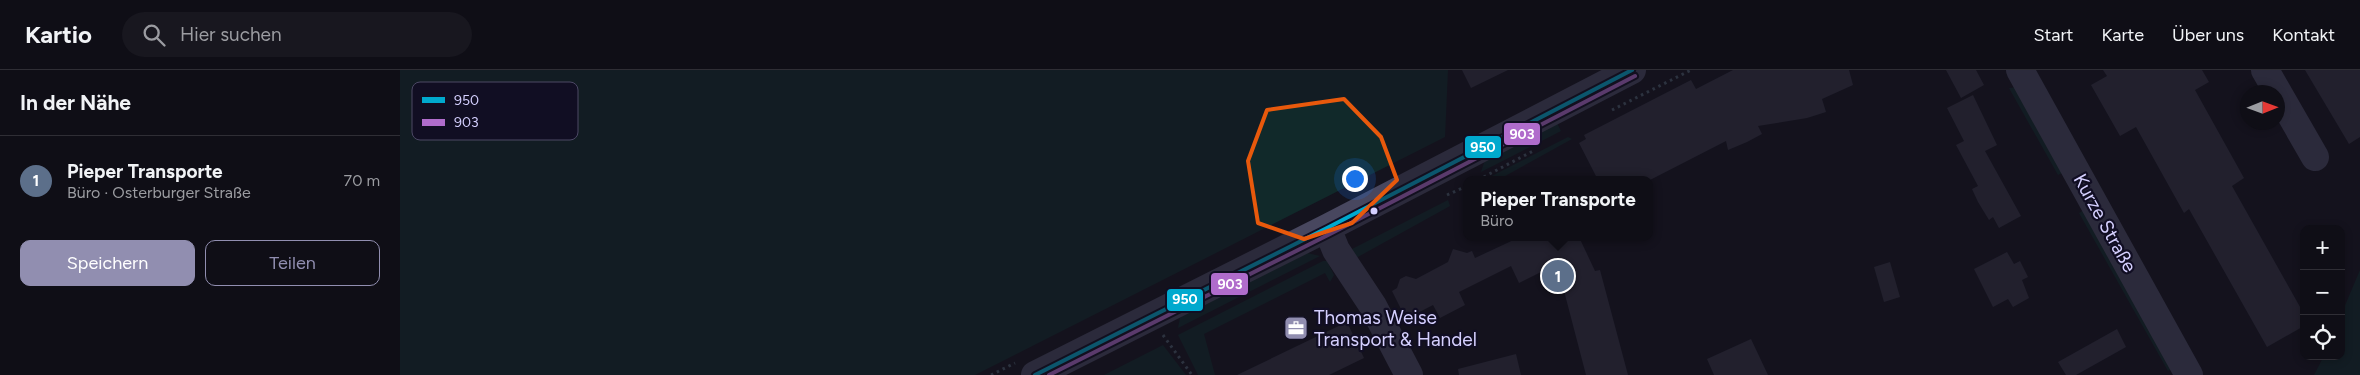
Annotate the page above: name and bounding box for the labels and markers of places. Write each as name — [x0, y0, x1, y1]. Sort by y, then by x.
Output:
unlabelled marker — [1369, 206, 1379, 216]
pin: 1 — [1542, 257, 1574, 295]
place label: Thomas Weise Transport & Handel — [1314, 306, 1477, 351]
office icon: Thomas Weise Transport & Handel — [1283, 315, 1309, 341]

